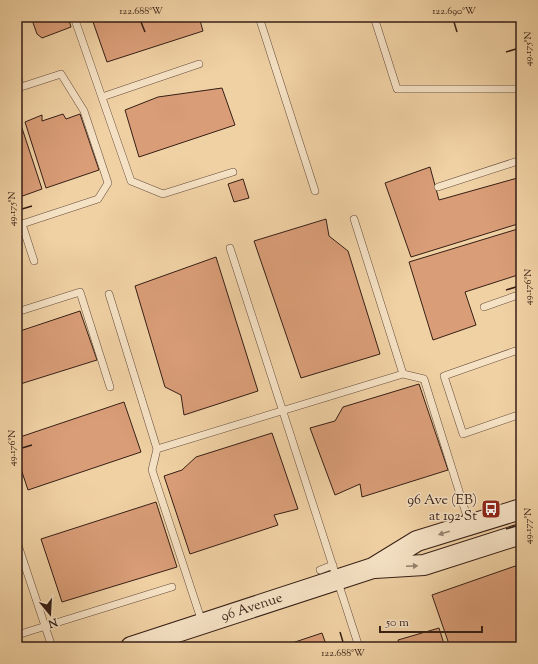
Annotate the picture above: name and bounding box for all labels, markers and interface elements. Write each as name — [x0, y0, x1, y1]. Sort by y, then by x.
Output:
text: 122.688°W — [119, 4, 163, 19]
text: 122.690°W — [432, 4, 476, 19]
text: 49.175°N — [521, 32, 536, 66]
text: 49.175°N — [5, 192, 20, 226]
text: 49.176°N — [521, 269, 536, 305]
text: 49.176°N — [5, 430, 20, 466]
place label: 96 Ave (EB) at 192 St — [407, 491, 477, 527]
bus stop icon: 96 Ave (EB) at 192 St — [480, 498, 502, 520]
text: 49.177°N — [521, 508, 536, 544]
one-way arrow — [437, 530, 449, 536]
one-way arrow — [406, 562, 418, 569]
street label: 96 Avenue — [219, 589, 285, 627]
north arrow — [30, 594, 70, 634]
scale bar — [380, 608, 482, 634]
text: N — [46, 613, 60, 632]
text: 50 m — [385, 614, 409, 632]
text: 122.688°W — [321, 646, 365, 661]

